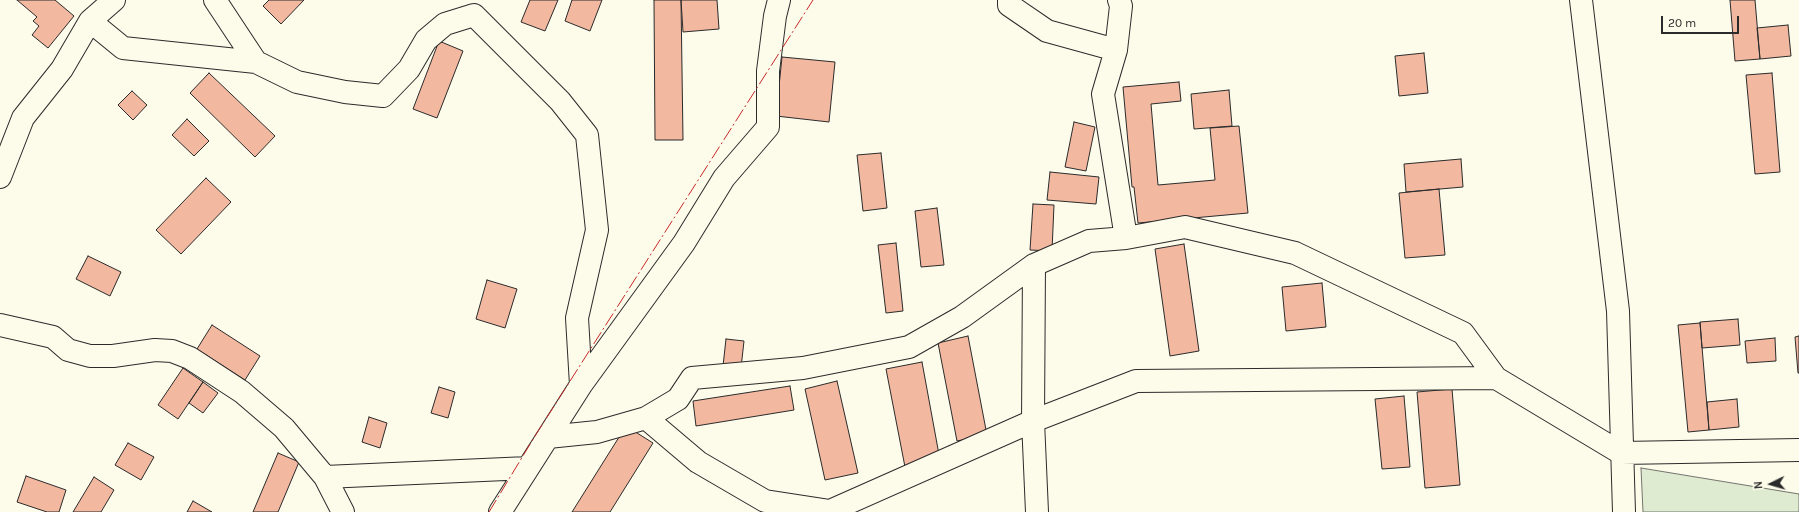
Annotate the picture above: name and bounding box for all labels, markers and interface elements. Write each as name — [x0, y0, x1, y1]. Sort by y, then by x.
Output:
scale bar — [1663, 8, 1741, 34]
text: 20 m — [1668, 16, 1696, 30]
north arrow — [1751, 464, 1791, 504]
text: N — [1752, 481, 1765, 490]

